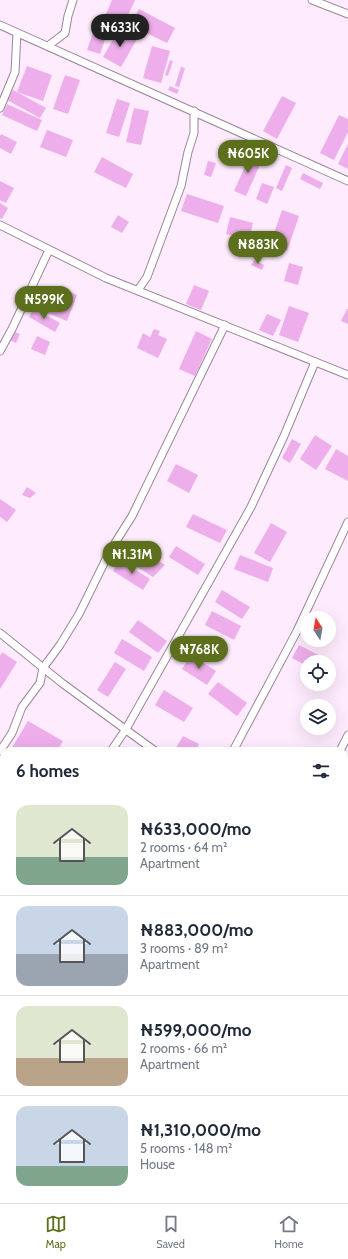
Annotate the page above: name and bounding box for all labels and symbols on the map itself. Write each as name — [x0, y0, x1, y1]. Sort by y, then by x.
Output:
pin: ₦633K — [92, 14, 148, 48]
pin: ₦605K — [220, 140, 276, 174]
pin: ₦883K — [230, 231, 286, 265]
pin: ₦599K — [16, 286, 72, 320]
pin: ₦1.31M — [99, 541, 165, 575]
north arrow — [300, 611, 336, 647]
pin: ₦768K — [171, 636, 227, 670]

